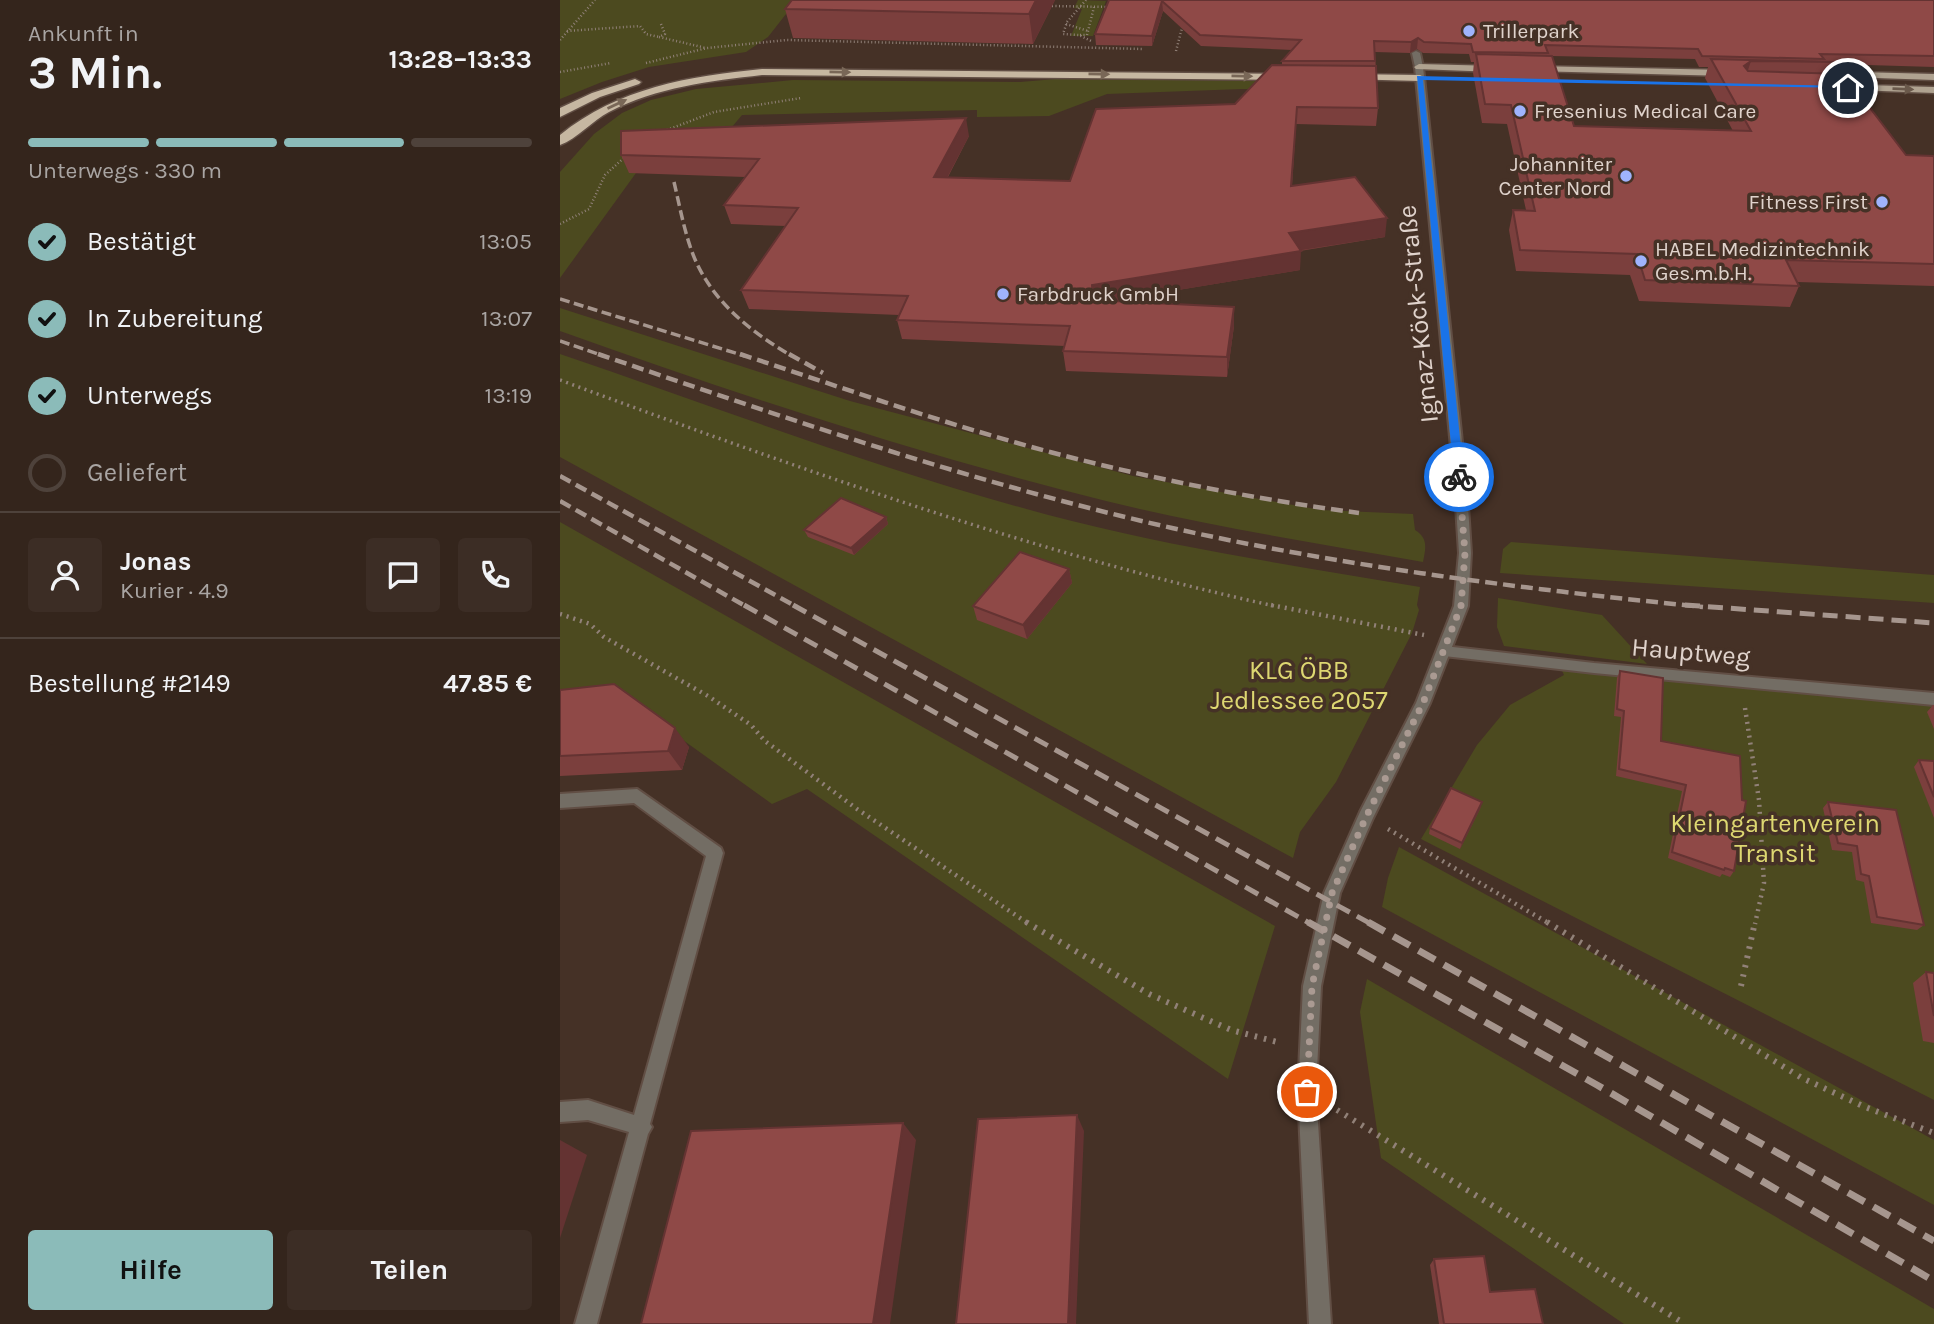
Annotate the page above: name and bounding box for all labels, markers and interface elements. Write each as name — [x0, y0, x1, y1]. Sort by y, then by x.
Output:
place label: Trillerpark — [1483, 19, 1579, 43]
text: Ankunft in — [28, 20, 139, 47]
marker: Trillerpark — [1461, 23, 1477, 39]
text: 13:28–13:33 — [389, 44, 532, 75]
text: 3 Min. — [28, 46, 162, 100]
pin — [1818, 58, 1878, 118]
one-way arrow — [829, 66, 851, 78]
one-way arrow — [1088, 68, 1110, 80]
icon: home — [1829, 69, 1867, 107]
one-way arrow — [1231, 70, 1253, 82]
one-way arrow — [1892, 83, 1914, 95]
one-way arrow — [607, 98, 627, 110]
place label: Fresenius Medical Care — [1534, 99, 1756, 123]
marker: Fresenius Medical Care — [1512, 103, 1528, 119]
place label: Johanniter Center Nord — [1499, 152, 1612, 200]
text: Unterwegs · 330 m — [28, 157, 222, 184]
marker: Johanniter Center Nord — [1618, 168, 1634, 184]
place label: Fitness First — [1749, 190, 1868, 214]
marker: Fitness First — [1874, 194, 1890, 210]
street label: Ignaz-Köck-Straße — [1391, 203, 1445, 425]
icon: check — [28, 223, 66, 261]
text: Bestätigt — [87, 226, 196, 257]
text: 13:05 — [479, 228, 532, 255]
place label: HABEL Medizintechnik Ges.m.b.H. — [1655, 237, 1870, 285]
marker: HABEL Medizintechnik Ges.m.b.H. — [1633, 253, 1649, 269]
place label: Farbdruck GmbH — [1017, 282, 1179, 306]
marker: Farbdruck GmbH — [995, 286, 1011, 302]
icon: check — [28, 300, 66, 338]
text: In Zubereitung — [87, 303, 262, 334]
text: 13:07 — [481, 305, 532, 332]
icon: check — [28, 377, 66, 415]
text: Unterwegs — [87, 380, 213, 411]
text: 13:19 — [485, 382, 532, 409]
courier — [1424, 442, 1494, 512]
text: Geliefert — [87, 457, 187, 488]
icon: bike — [1440, 458, 1478, 496]
button: person — [28, 538, 102, 612]
button: chat — [366, 538, 440, 612]
button: phone — [458, 538, 532, 612]
text: Jonas — [120, 546, 191, 577]
text: Kurier · 4.9 — [120, 577, 229, 604]
street label: Hauptweg — [1630, 631, 1752, 673]
park label: KLG ÖBB Jedlessee 2057 — [1210, 655, 1388, 716]
text: Bestellung #2149 — [28, 668, 231, 699]
text: 47.85 € — [443, 668, 532, 699]
park label: Kleingartenverein Transit — [1670, 808, 1880, 869]
pin — [1277, 1062, 1337, 1122]
icon: bag — [1288, 1073, 1326, 1111]
button: Hilfe — [28, 1230, 273, 1310]
button: Teilen — [287, 1230, 532, 1310]

